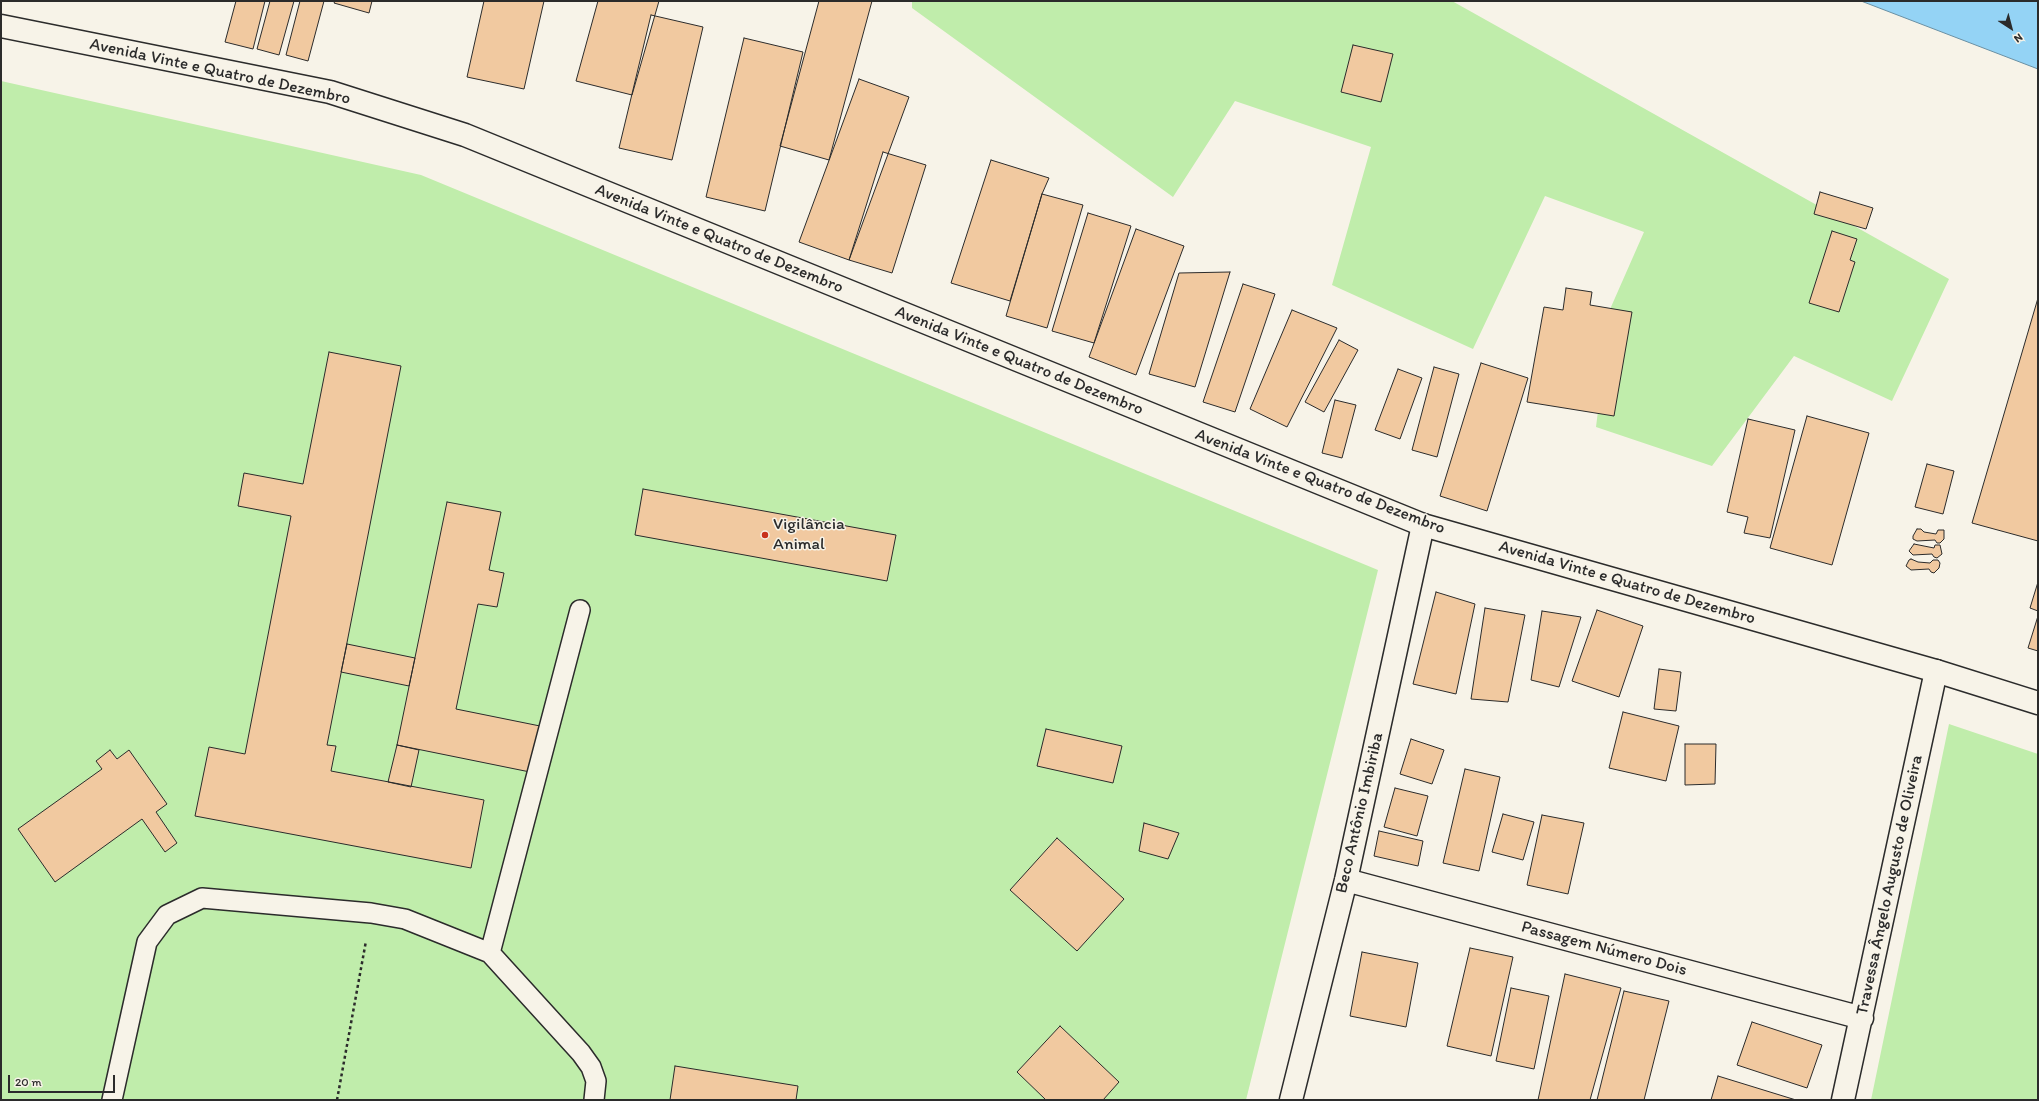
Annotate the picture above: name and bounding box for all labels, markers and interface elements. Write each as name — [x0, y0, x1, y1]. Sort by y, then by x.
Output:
north arrow — [1991, 8, 2031, 48]
text: N — [2012, 31, 2025, 46]
street label: Avenida Vinte e Quatro de Dezembro — [88, 34, 352, 110]
street label: Avenida Vinte e Quatro de Dezembro — [592, 180, 846, 298]
street label: Avenida Vinte e Quatro de Dezembro — [892, 302, 1146, 420]
street label: Avenida Vinte e Quatro de Dezembro — [1192, 425, 1448, 539]
place label: Vigilância Animal — [773, 515, 845, 555]
marker: Vigilância Animal — [760, 530, 770, 540]
street label: Avenida Vinte e Quatro de Dezembro — [1496, 537, 1758, 629]
street label: Beco Antônio Imbiriba — [1332, 731, 1388, 895]
street label: Travessa Ângelo Augusto de Oliveira — [1852, 753, 1928, 1017]
street label: Passagem Número Dois — [1519, 917, 1689, 981]
scale bar — [10, 1067, 117, 1093]
text: 20 m — [15, 1075, 42, 1089]

